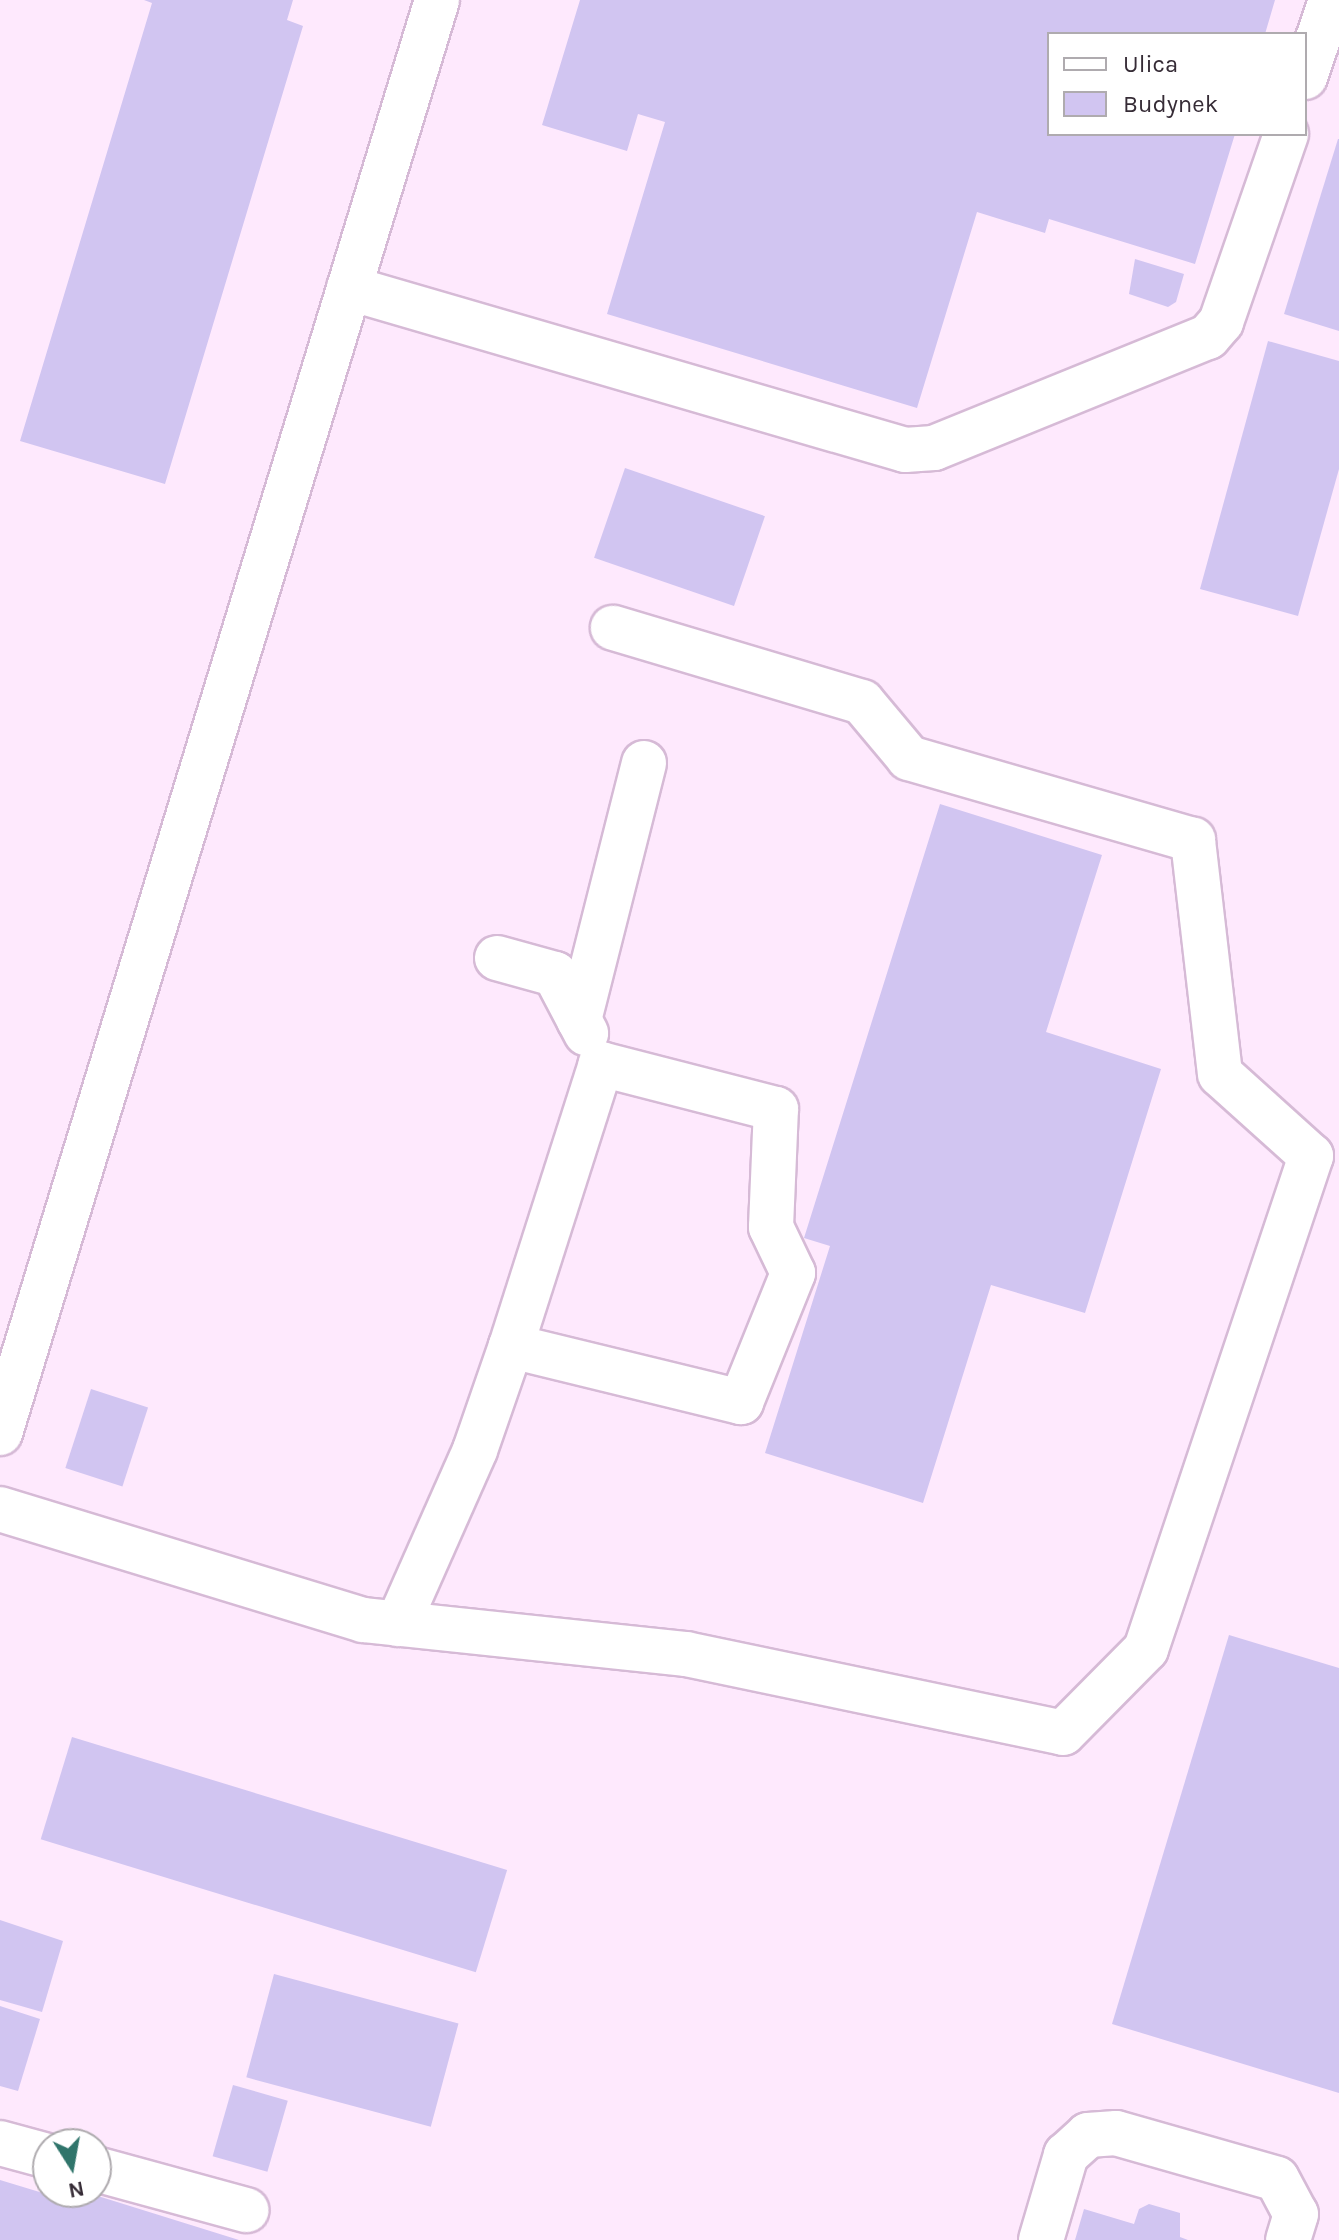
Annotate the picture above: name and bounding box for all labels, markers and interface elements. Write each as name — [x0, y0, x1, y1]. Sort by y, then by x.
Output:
legend — [1047, 32, 1307, 136]
text: Ulica — [1123, 50, 1178, 78]
text: Budynek — [1123, 90, 1218, 118]
north arrow — [32, 2128, 112, 2208]
text: N — [66, 2175, 86, 2204]

